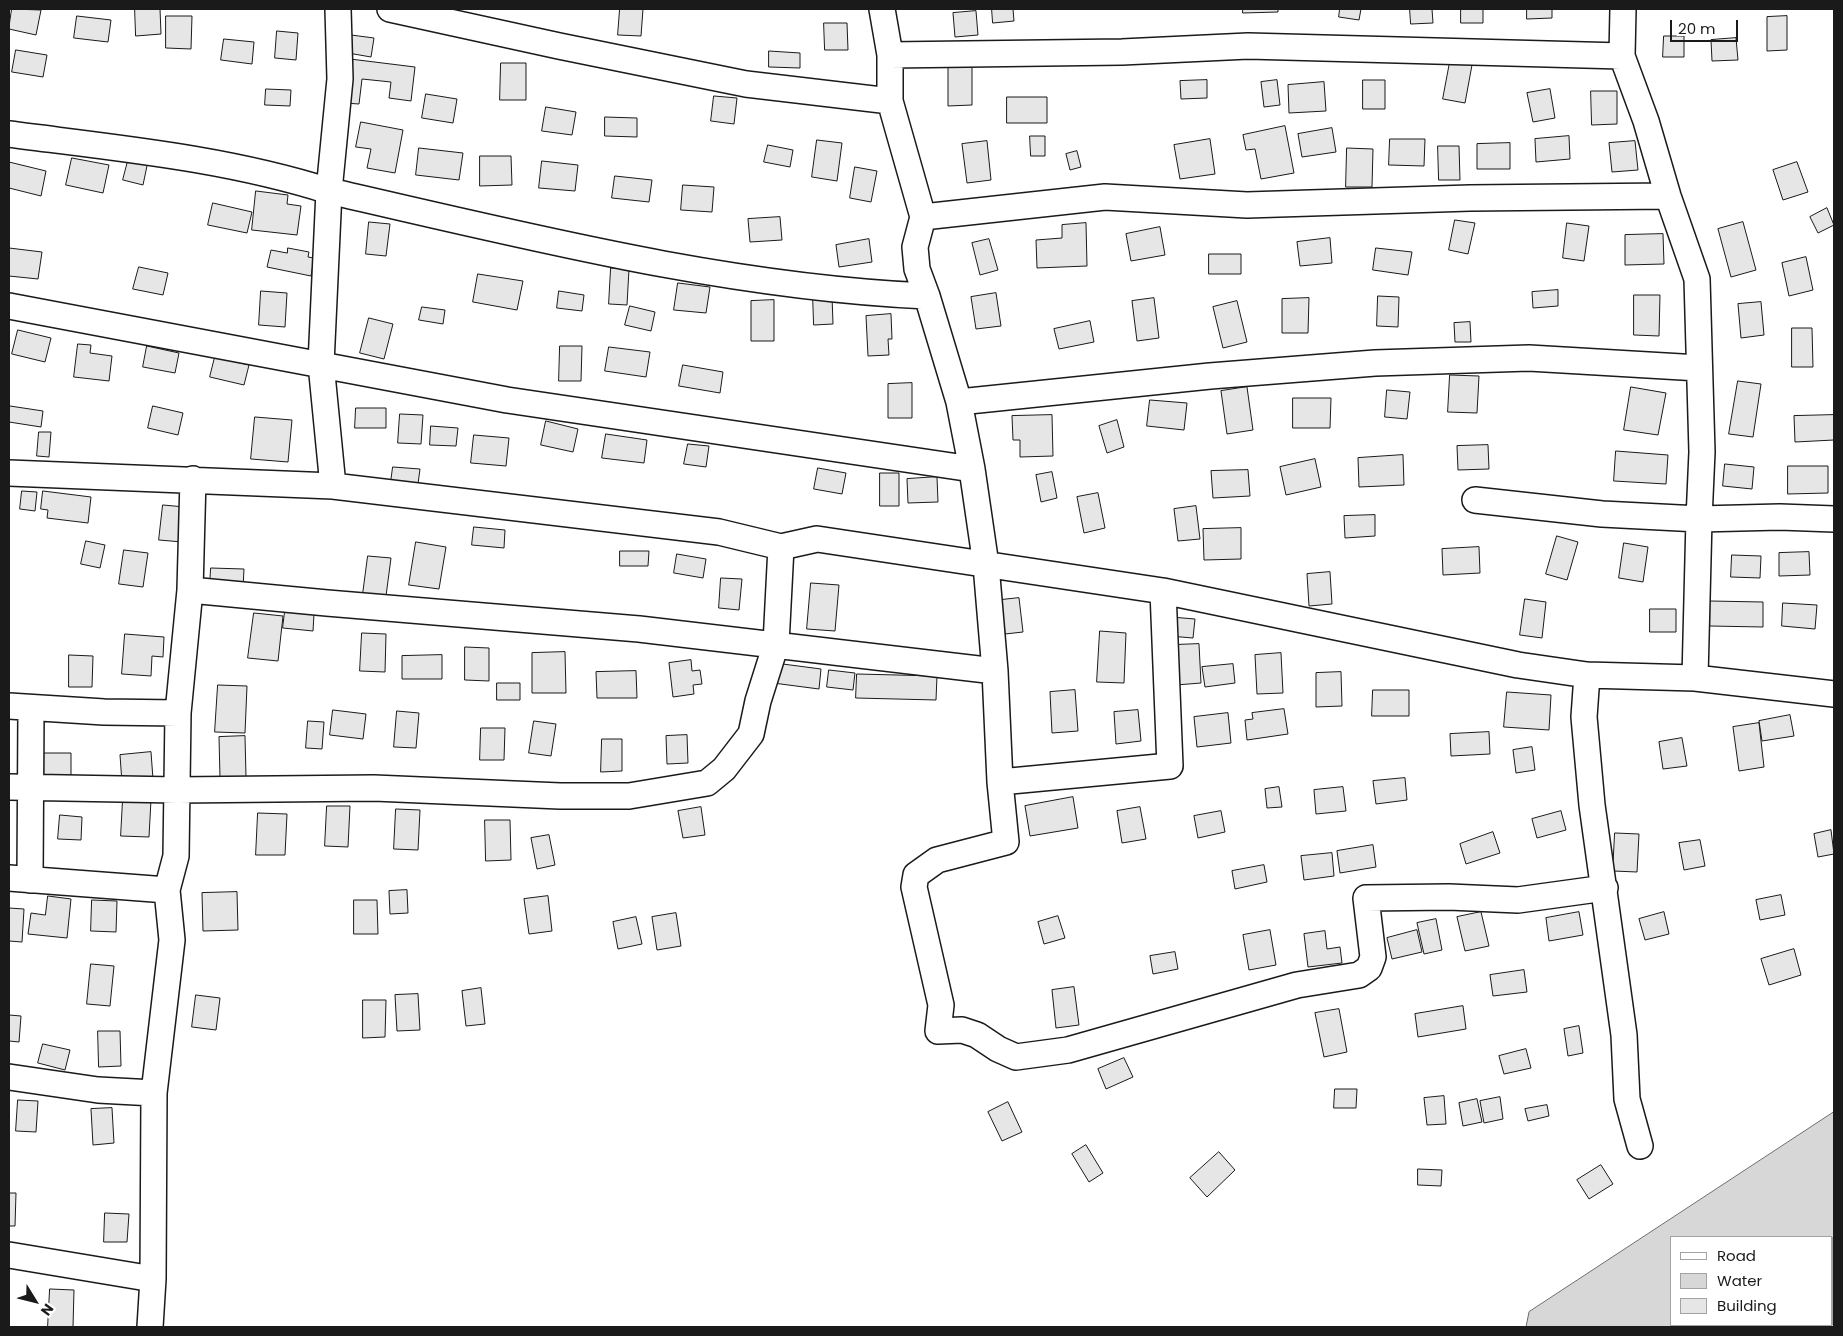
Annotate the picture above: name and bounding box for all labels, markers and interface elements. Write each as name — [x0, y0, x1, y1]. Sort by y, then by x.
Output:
scale bar — [1673, 10, 1740, 42]
text: 20 m — [1678, 18, 1716, 39]
legend — [1670, 1236, 1833, 1326]
text: Road — [1717, 1245, 1756, 1266]
text: Water — [1717, 1270, 1762, 1291]
north arrow — [10, 1276, 60, 1326]
text: Building — [1717, 1295, 1777, 1316]
text: N — [36, 1300, 58, 1320]

